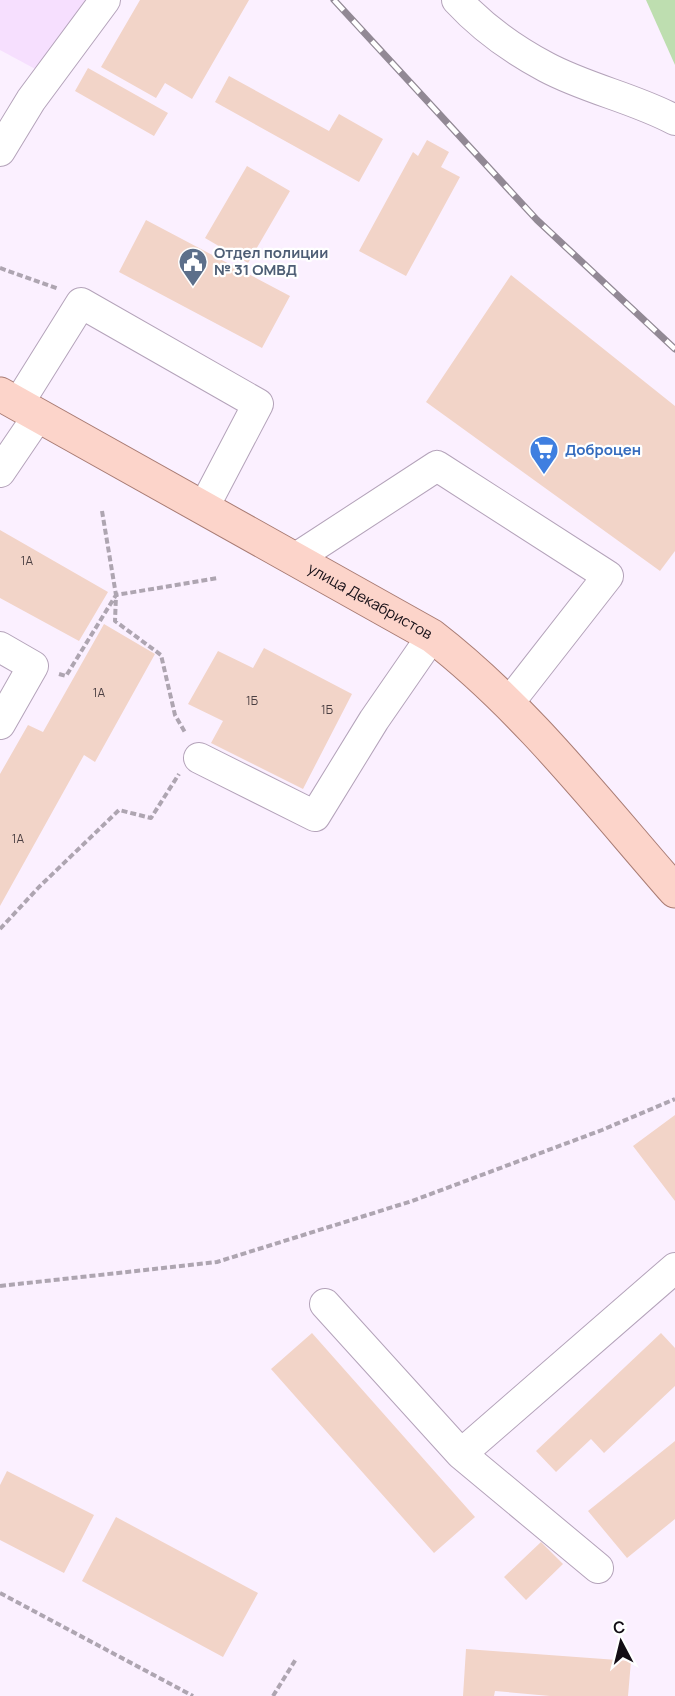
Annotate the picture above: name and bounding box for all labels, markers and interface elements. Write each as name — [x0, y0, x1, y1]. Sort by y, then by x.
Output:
place label: Отдел полиции № 31 ОМВД — [214, 242, 328, 280]
public building icon: Отдел полиции № 31 ОМВД — [177, 246, 209, 288]
supermarket icon: Доброцен — [528, 434, 560, 476]
place label: Доброцен — [565, 439, 641, 460]
house number: 1А — [21, 552, 34, 569]
street label: улица Декабристов — [304, 557, 436, 644]
house number: 1А — [93, 684, 106, 701]
house number: 1Б — [246, 692, 258, 709]
house number: 1Б — [321, 701, 333, 718]
house number: 1А — [12, 830, 25, 847]
north arrow — [591, 1612, 651, 1672]
text: С — [612, 1615, 627, 1639]

